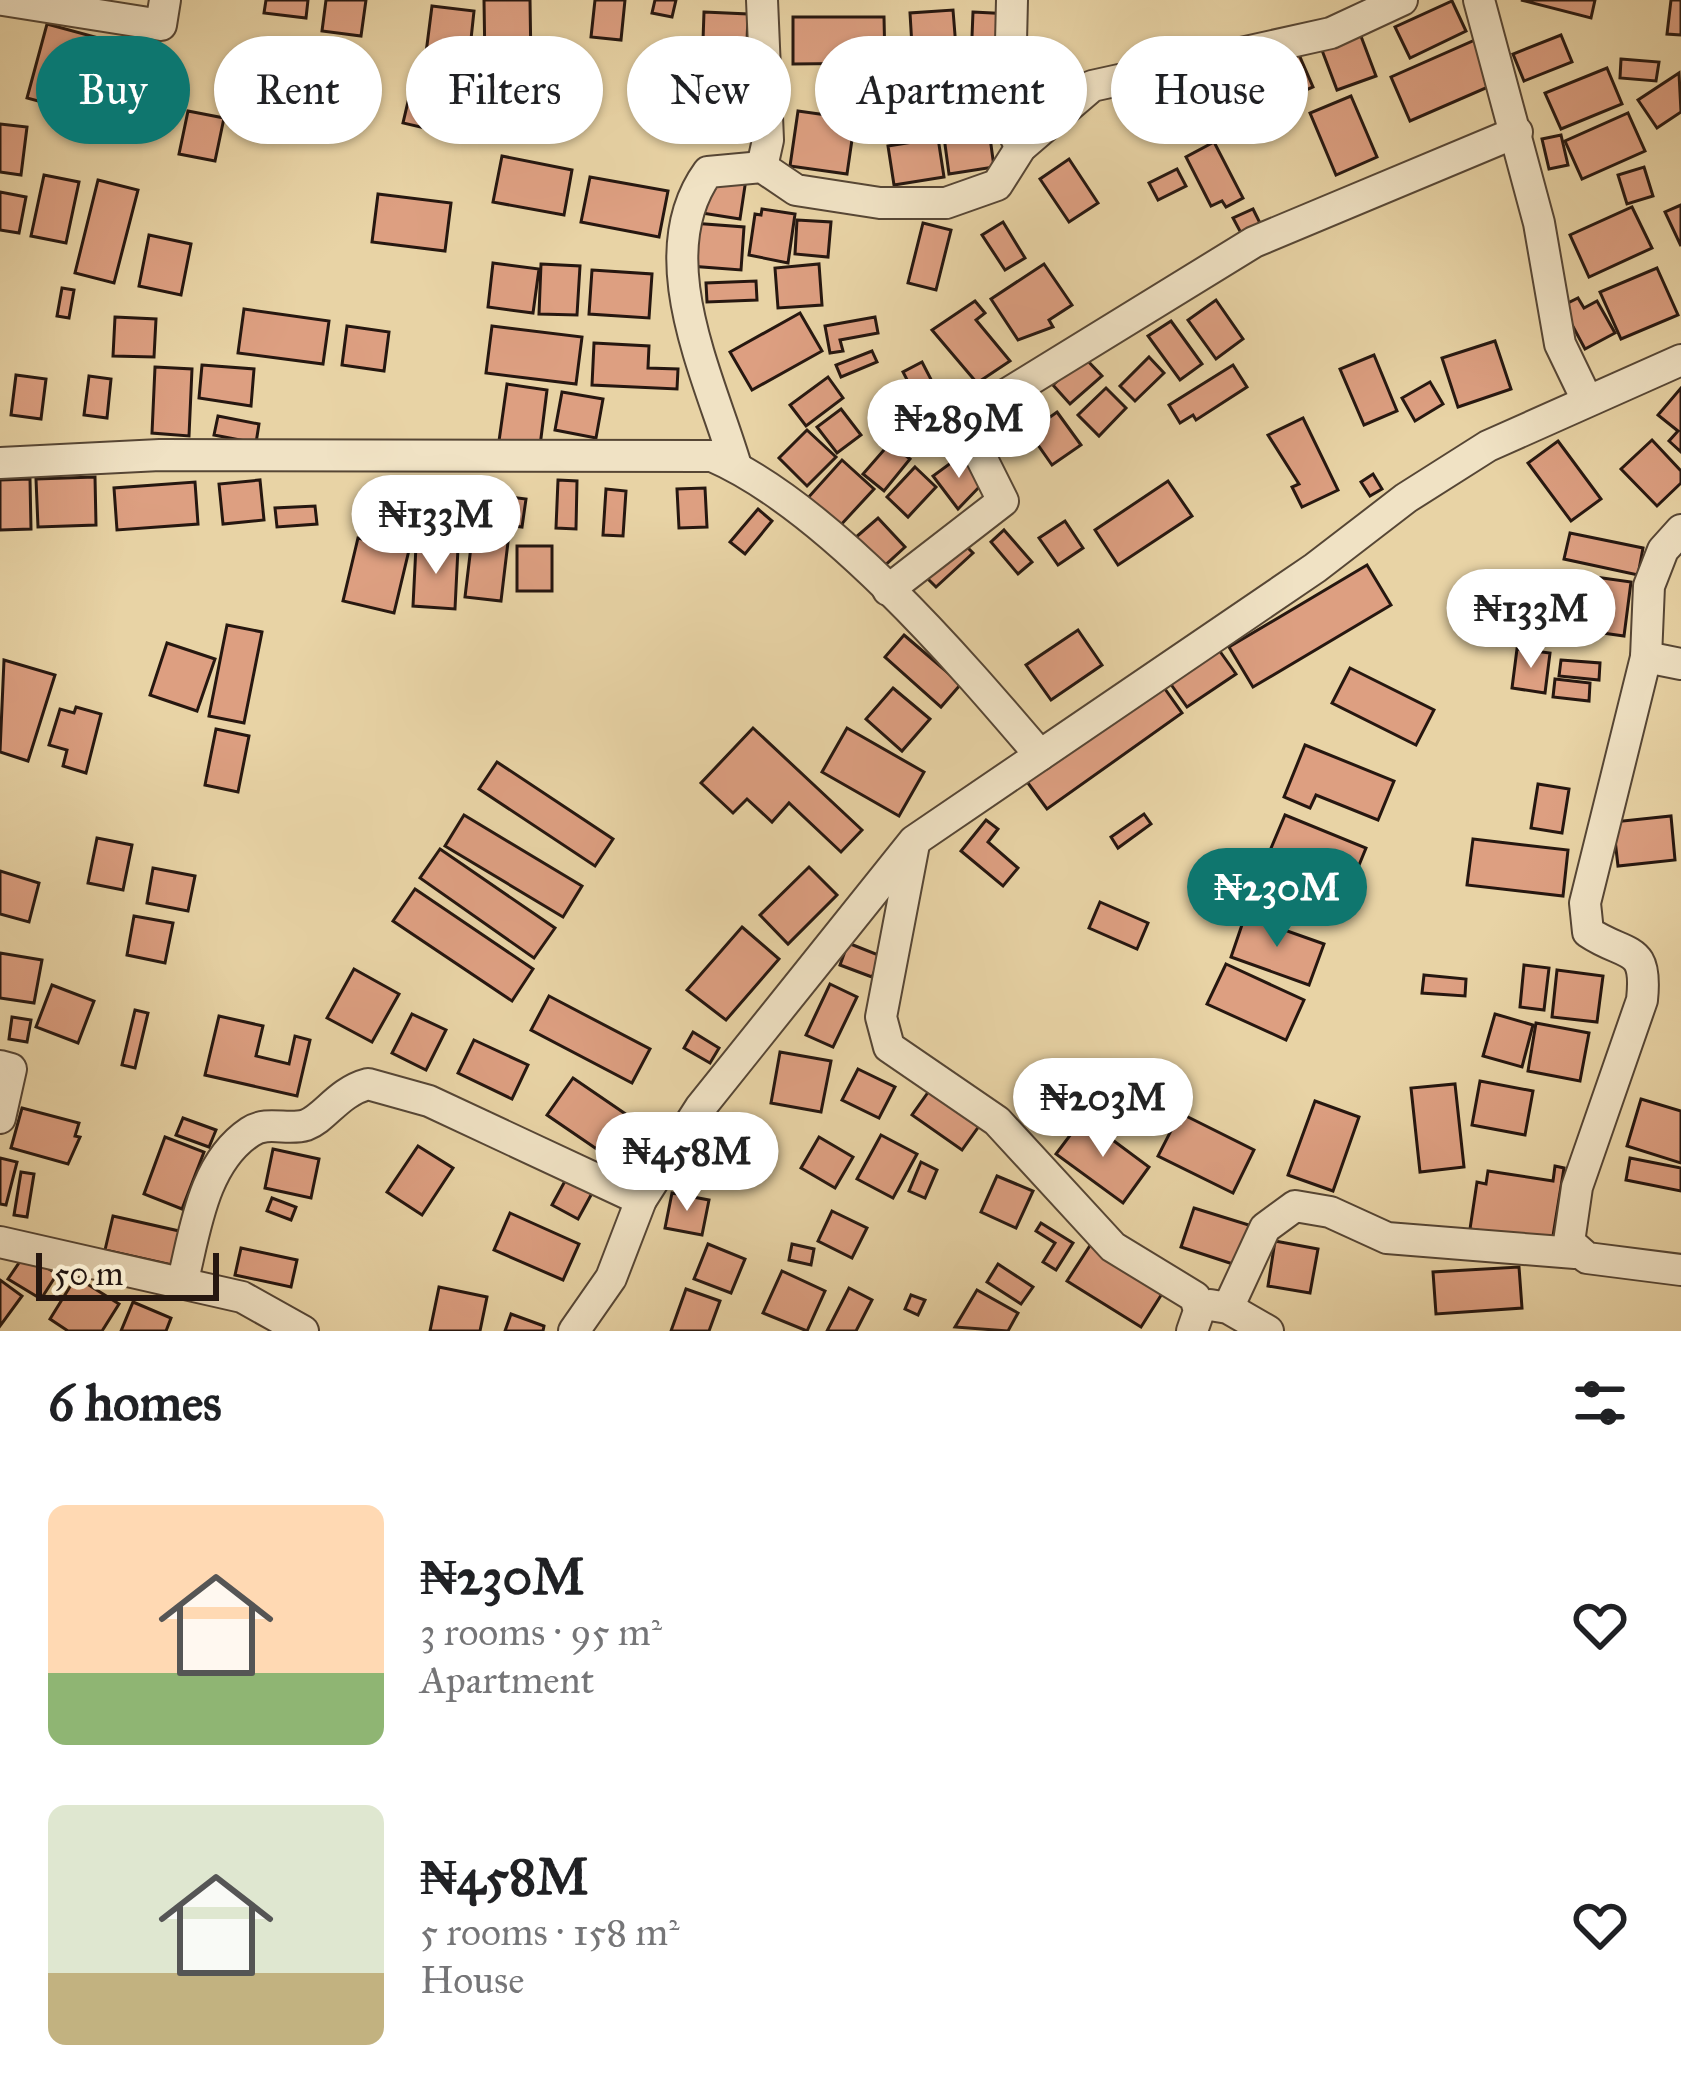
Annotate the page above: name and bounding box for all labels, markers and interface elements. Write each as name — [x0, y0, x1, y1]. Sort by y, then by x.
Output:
chip: Buy — [36, 36, 190, 144]
chip: Rent — [214, 36, 382, 144]
chip: Filters — [406, 36, 603, 144]
chip: New — [627, 36, 791, 144]
chip: Apartment — [815, 36, 1087, 144]
chip: House — [1111, 36, 1308, 144]
pin: ₦289M — [875, 379, 1043, 481]
text: ₦289M — [894, 394, 1024, 442]
pin: ₦133M — [352, 475, 520, 577]
text: ₦133M — [379, 490, 493, 538]
pin: ₦133M — [1447, 569, 1615, 671]
text: ₦133M — [1474, 584, 1588, 632]
pin: ₦230M — [1193, 848, 1361, 950]
text: ₦230M — [1214, 863, 1340, 911]
pin: ₦203M — [1019, 1058, 1187, 1160]
text: ₦203M — [1040, 1073, 1166, 1121]
pin: ₦458M — [603, 1112, 771, 1214]
text: ₦458M — [623, 1127, 751, 1175]
scale bar — [36, 1247, 219, 1300]
text: 50 m — [54, 1254, 123, 1294]
icon: filters — [1567, 1370, 1633, 1436]
text: 6 homes — [48, 1372, 222, 1434]
text: ₦230M — [420, 1546, 585, 1608]
icon: home — [144, 1553, 288, 1697]
icon: heart — [1567, 1592, 1633, 1658]
text: 3 rooms · 95 m² — [420, 1608, 662, 1656]
text: Apartment — [420, 1656, 594, 1704]
text: ₦458M — [420, 1846, 589, 1908]
icon: home — [144, 1853, 288, 1997]
icon: heart — [1567, 1892, 1633, 1958]
text: 5 rooms · 158 m² — [420, 1908, 680, 1956]
text: House — [420, 1956, 524, 2004]

